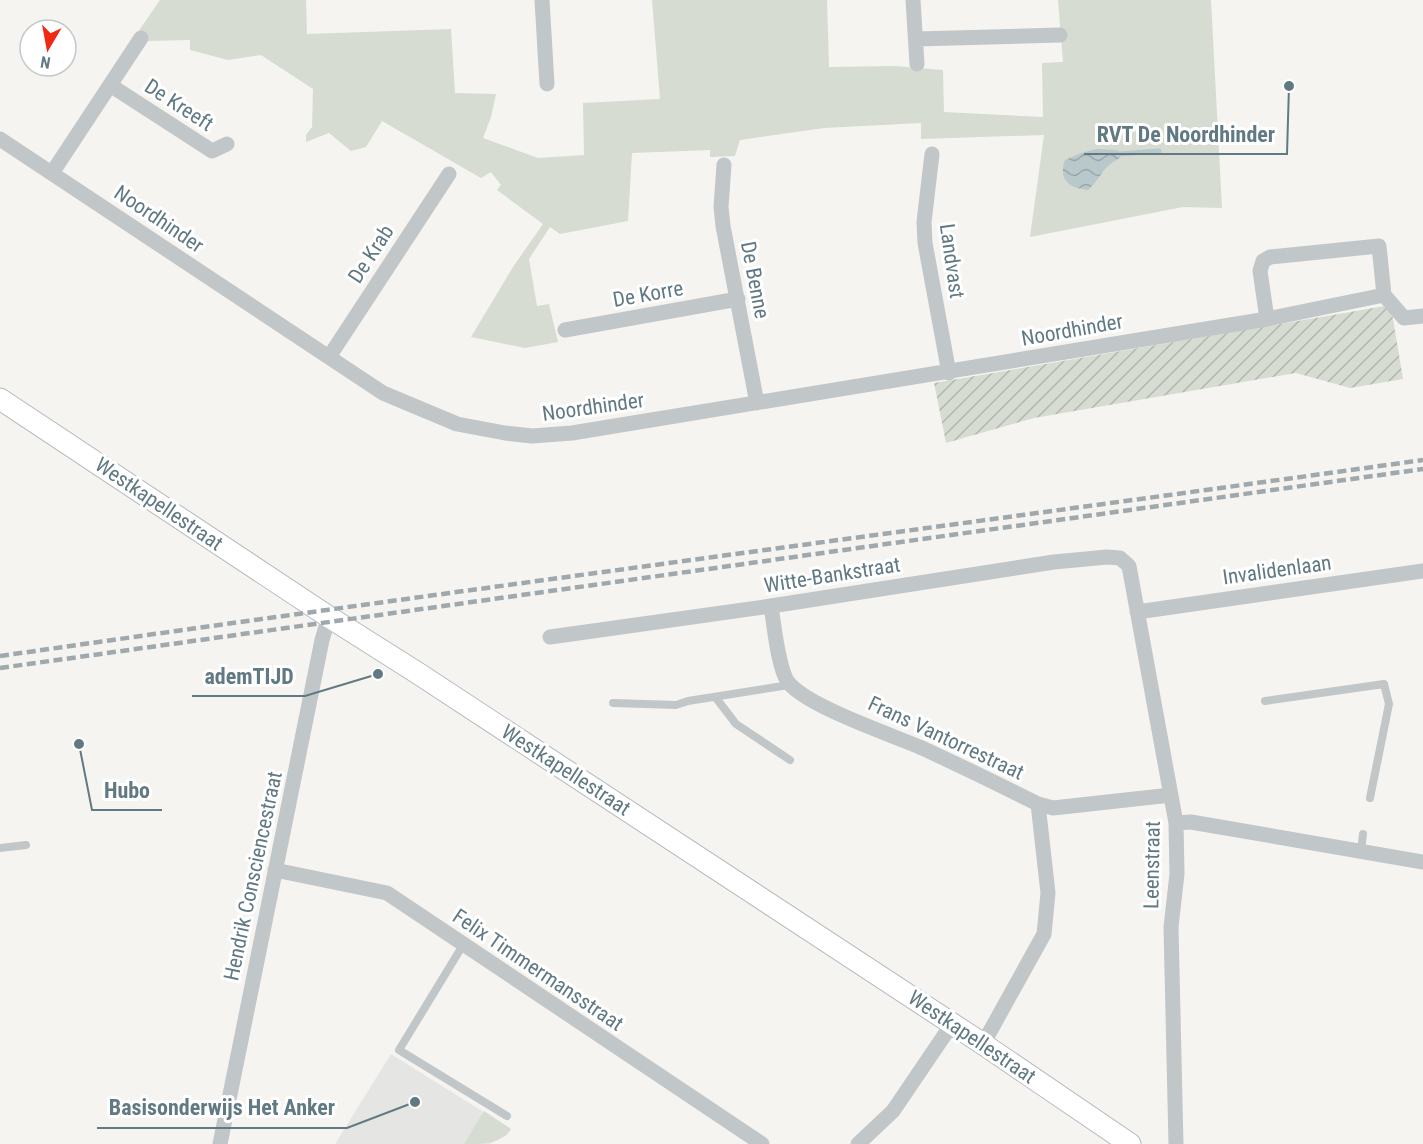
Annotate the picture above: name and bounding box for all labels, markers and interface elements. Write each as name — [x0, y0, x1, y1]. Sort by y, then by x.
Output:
north arrow — [18, 18, 78, 78]
text: N — [39, 52, 52, 72]
street label: De Kreeft — [140, 74, 218, 136]
callout: RVT De Noordhinder — [1084, 114, 1287, 154]
text: RVT De Noordhinder — [1097, 122, 1275, 147]
street label: Noordhinder — [110, 180, 208, 258]
street label: De Krab — [343, 220, 399, 288]
street label: Landvast — [935, 222, 969, 300]
street label: De Benne — [736, 239, 774, 321]
street label: De Korre — [611, 276, 685, 312]
street label: Noordhinder — [1019, 309, 1125, 351]
street label: Noordhinder — [541, 388, 645, 426]
street label: Westkapellestraat — [91, 452, 227, 556]
street label: Invalidenlaan — [1221, 550, 1333, 590]
street label: Witte-Bankstraat — [762, 552, 902, 598]
callout: ademTIJD — [192, 656, 305, 696]
text: ademTIJD — [204, 664, 294, 689]
street label: Frans Vantorrestraat — [864, 691, 1028, 785]
street label: Westkapellestraat — [497, 719, 635, 821]
street label: Hendrik Consciencestraat — [219, 769, 287, 983]
callout: Hubo — [92, 770, 162, 810]
text: Hubo — [104, 778, 150, 803]
street label: Leenstraat — [1139, 821, 1165, 909]
street label: Felix Timmermansstraat — [448, 904, 628, 1036]
street label: Westkapellestraat — [904, 985, 1040, 1089]
callout: Basisonderwijs Het Anker — [97, 1088, 347, 1128]
text: Basisonderwijs Het Anker — [109, 1095, 335, 1120]

